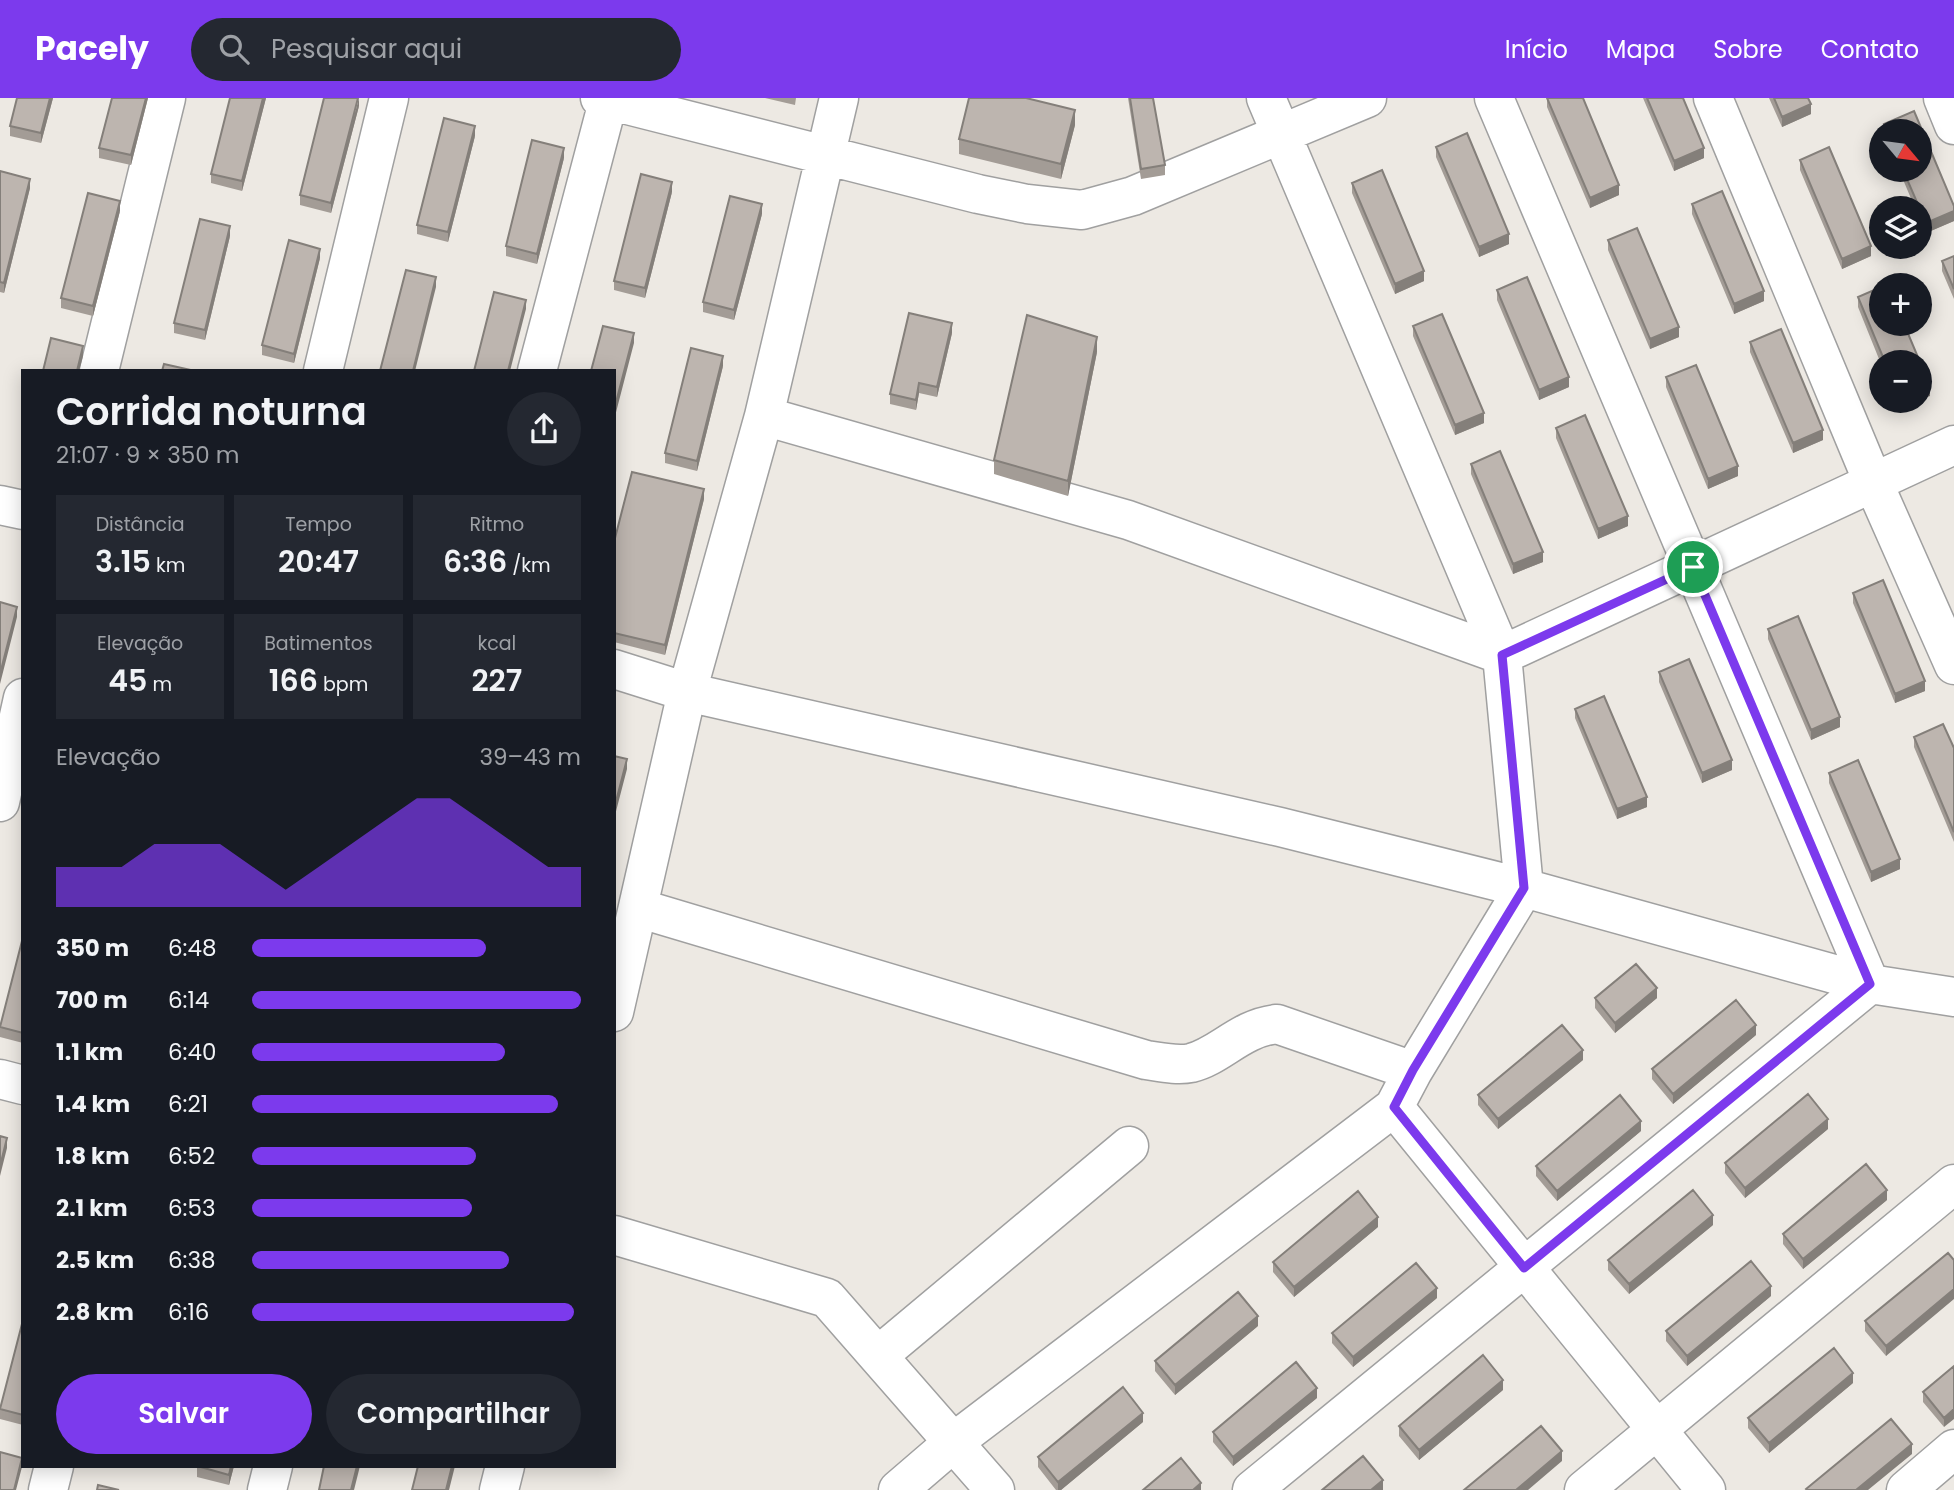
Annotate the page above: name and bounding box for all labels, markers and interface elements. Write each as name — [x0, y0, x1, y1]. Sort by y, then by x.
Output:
search box — [191, 18, 681, 81]
text: Pacely — [35, 25, 149, 72]
icon: search — [215, 30, 253, 68]
text: Pesquisar aqui — [271, 31, 462, 67]
text: Início — [1505, 33, 1568, 66]
text: Mapa — [1606, 33, 1675, 66]
text: Sobre — [1713, 33, 1783, 66]
text: Contato — [1821, 33, 1919, 66]
north arrow — [1869, 119, 1932, 182]
map controls — [1869, 119, 1932, 413]
button: layers — [1869, 196, 1932, 259]
button: + — [1869, 273, 1932, 336]
button: − — [1869, 350, 1932, 413]
text: Corrida noturna — [56, 385, 367, 438]
button: share — [507, 392, 581, 466]
text: 21:07 · 9 × 350 m — [56, 439, 239, 471]
text: Distância — [96, 511, 185, 538]
text: Tempo — [285, 511, 352, 538]
text: Ritmo — [469, 511, 524, 538]
pin — [1663, 537, 1723, 597]
text: 3.15 — [95, 540, 151, 583]
text: 20:47 — [278, 540, 359, 583]
text: 6:36 — [443, 540, 507, 583]
icon: arrive — [1674, 548, 1712, 586]
text: km — [151, 552, 185, 579]
text: /km — [507, 552, 551, 579]
text: Elevação — [97, 630, 183, 657]
text: Batimentos — [264, 630, 373, 657]
text: kcal — [477, 630, 516, 657]
text: 45 — [108, 659, 147, 702]
text: 166 — [269, 659, 318, 702]
text: 227 — [471, 659, 522, 702]
text: m — [147, 671, 172, 698]
text: bpm — [318, 671, 368, 698]
text: Elevação — [56, 741, 160, 773]
text: 39–43 m — [480, 741, 581, 773]
text: 350 m — [56, 932, 129, 964]
text: 6:48 — [168, 932, 216, 964]
text: 700 m — [56, 984, 128, 1016]
text: 6:14 — [168, 984, 209, 1016]
text: 1.1 km — [56, 1036, 123, 1068]
text: 6:40 — [168, 1036, 216, 1068]
text: 1.4 km — [56, 1088, 130, 1120]
text: 6:21 — [168, 1088, 208, 1120]
text: 1.8 km — [56, 1140, 130, 1172]
text: 6:52 — [168, 1140, 215, 1172]
text: 2.1 km — [56, 1192, 128, 1224]
text: 6:53 — [168, 1192, 216, 1224]
text: 2.5 km — [56, 1244, 134, 1276]
text: 6:38 — [168, 1244, 216, 1276]
text: 2.8 km — [56, 1296, 134, 1328]
text: 6:16 — [168, 1296, 209, 1328]
button: Salvar — [56, 1374, 312, 1454]
button: Compartilhar — [326, 1374, 581, 1454]

